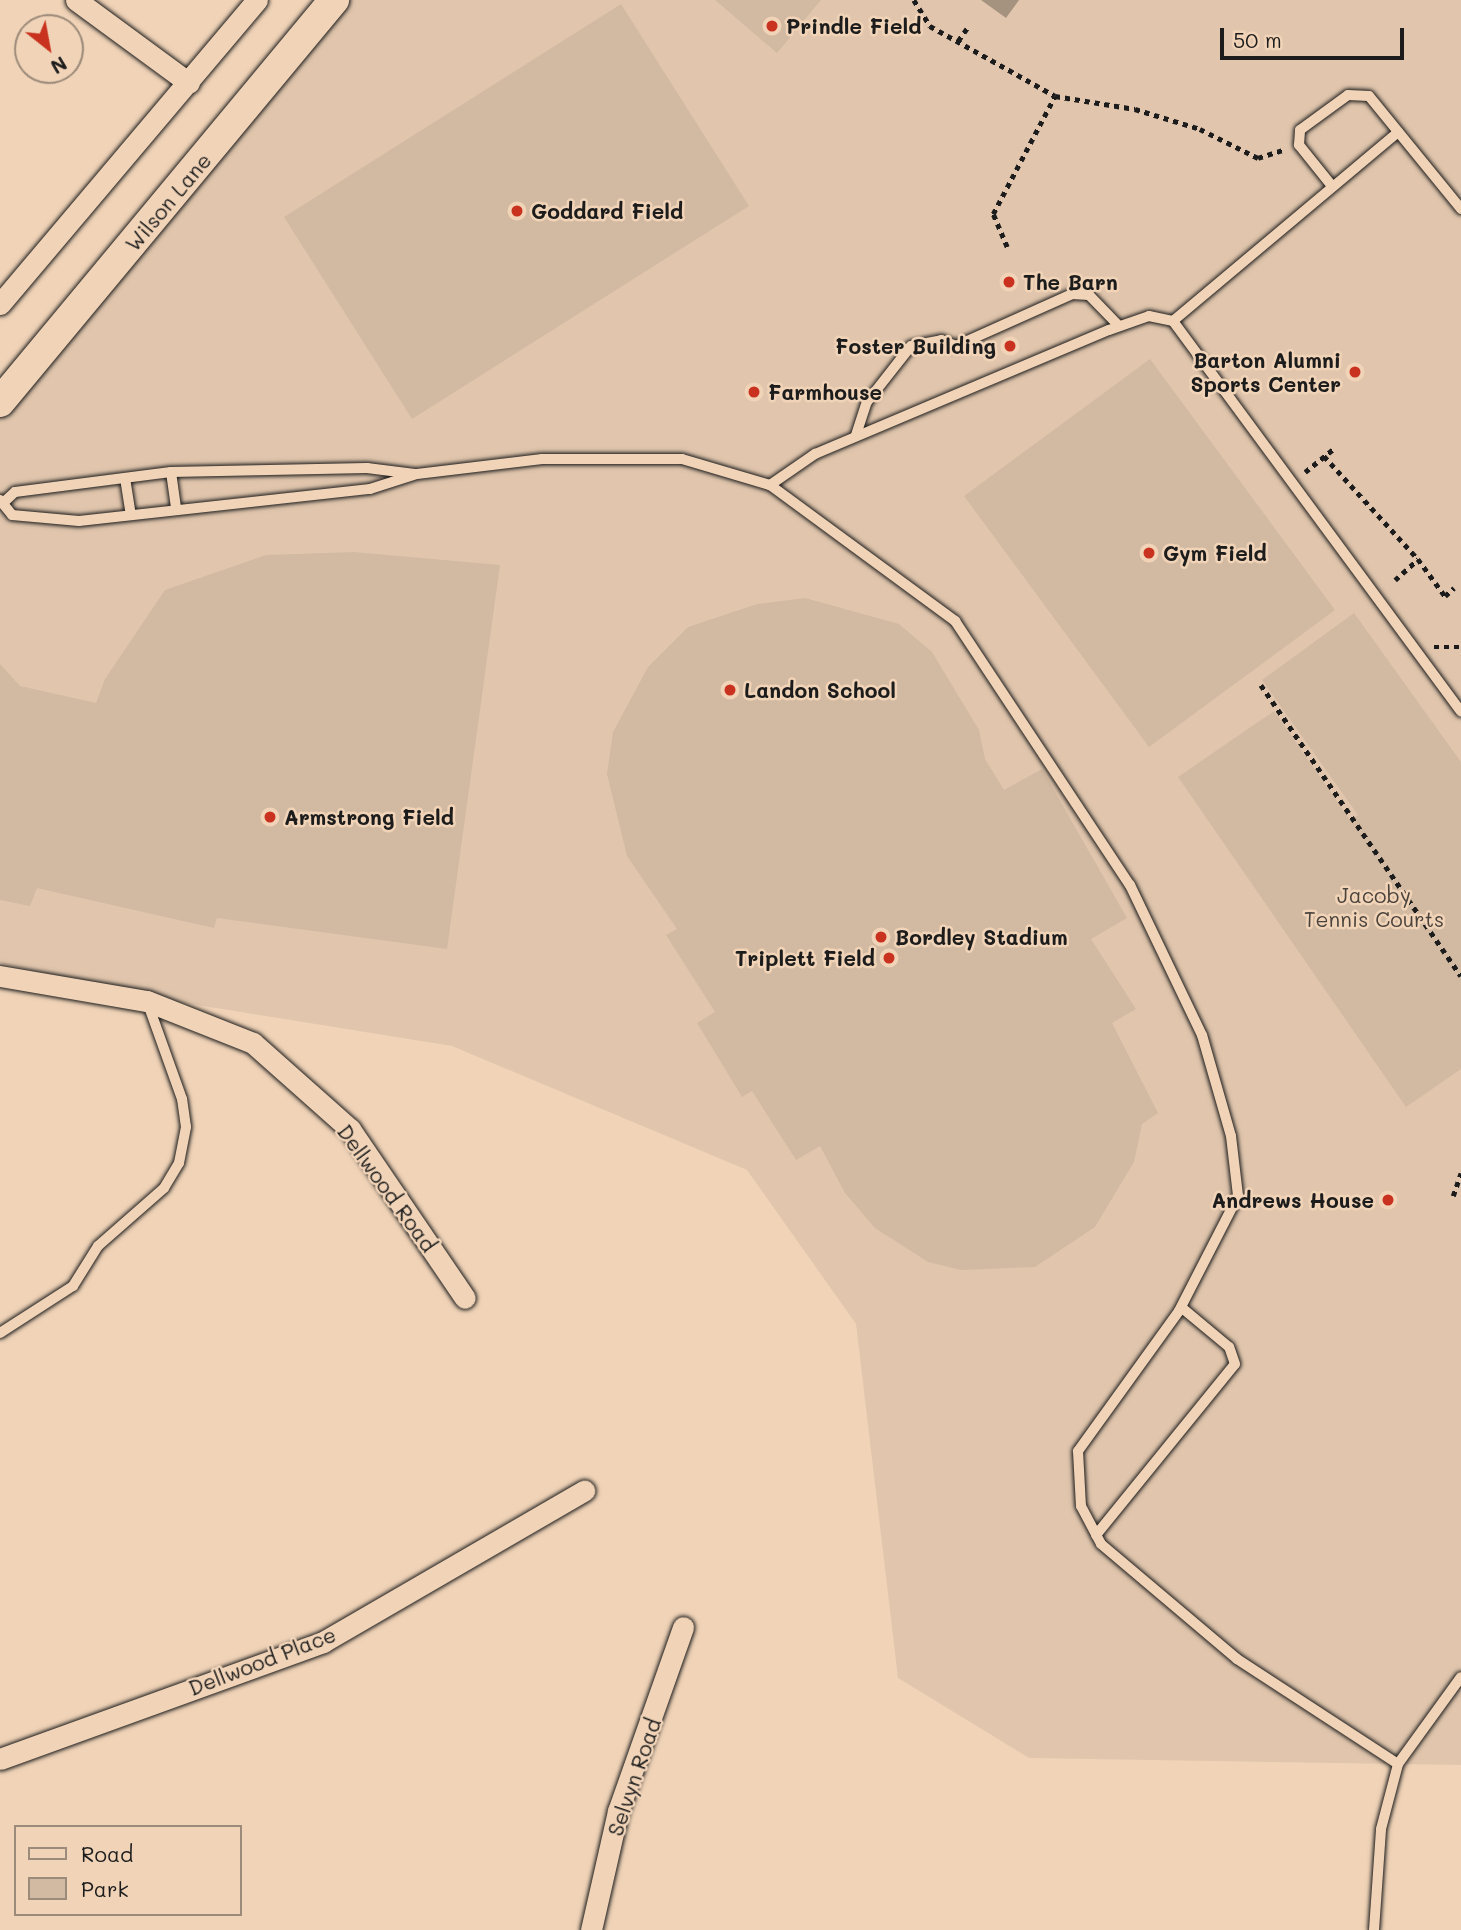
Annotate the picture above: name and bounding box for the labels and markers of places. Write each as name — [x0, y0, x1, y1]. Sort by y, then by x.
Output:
place label: Prindle Field — [786, 13, 922, 39]
marker: Prindle Field — [764, 18, 780, 34]
place label: Goddard Field — [531, 198, 683, 224]
marker: Goddard Field — [509, 203, 525, 219]
place label: The Barn — [1023, 269, 1118, 295]
marker: The Barn — [1001, 274, 1017, 290]
place label: Foster Building — [835, 333, 996, 359]
marker: Foster Building — [1002, 338, 1018, 354]
place label: Barton Alumni Sports Center — [1191, 347, 1341, 397]
marker: Barton Alumni Sports Center — [1347, 364, 1363, 380]
place label: Farmhouse — [768, 379, 882, 405]
marker: Farmhouse — [746, 384, 762, 400]
place label: Gym Field — [1163, 540, 1267, 566]
marker: Gym Field — [1141, 545, 1157, 561]
place label: Landon School — [744, 677, 896, 703]
marker: Landon School — [722, 682, 738, 698]
place label: Armstrong Field — [284, 804, 454, 830]
marker: Armstrong Field — [262, 809, 278, 825]
place label: Bordley Stadium — [895, 924, 1068, 950]
marker: Bordley Stadium — [873, 929, 889, 945]
place label: Triplett Field — [735, 945, 875, 971]
marker: Triplett Field — [881, 950, 897, 966]
place label: Andrews House — [1211, 1187, 1374, 1213]
marker: Andrews House — [1380, 1192, 1396, 1208]

